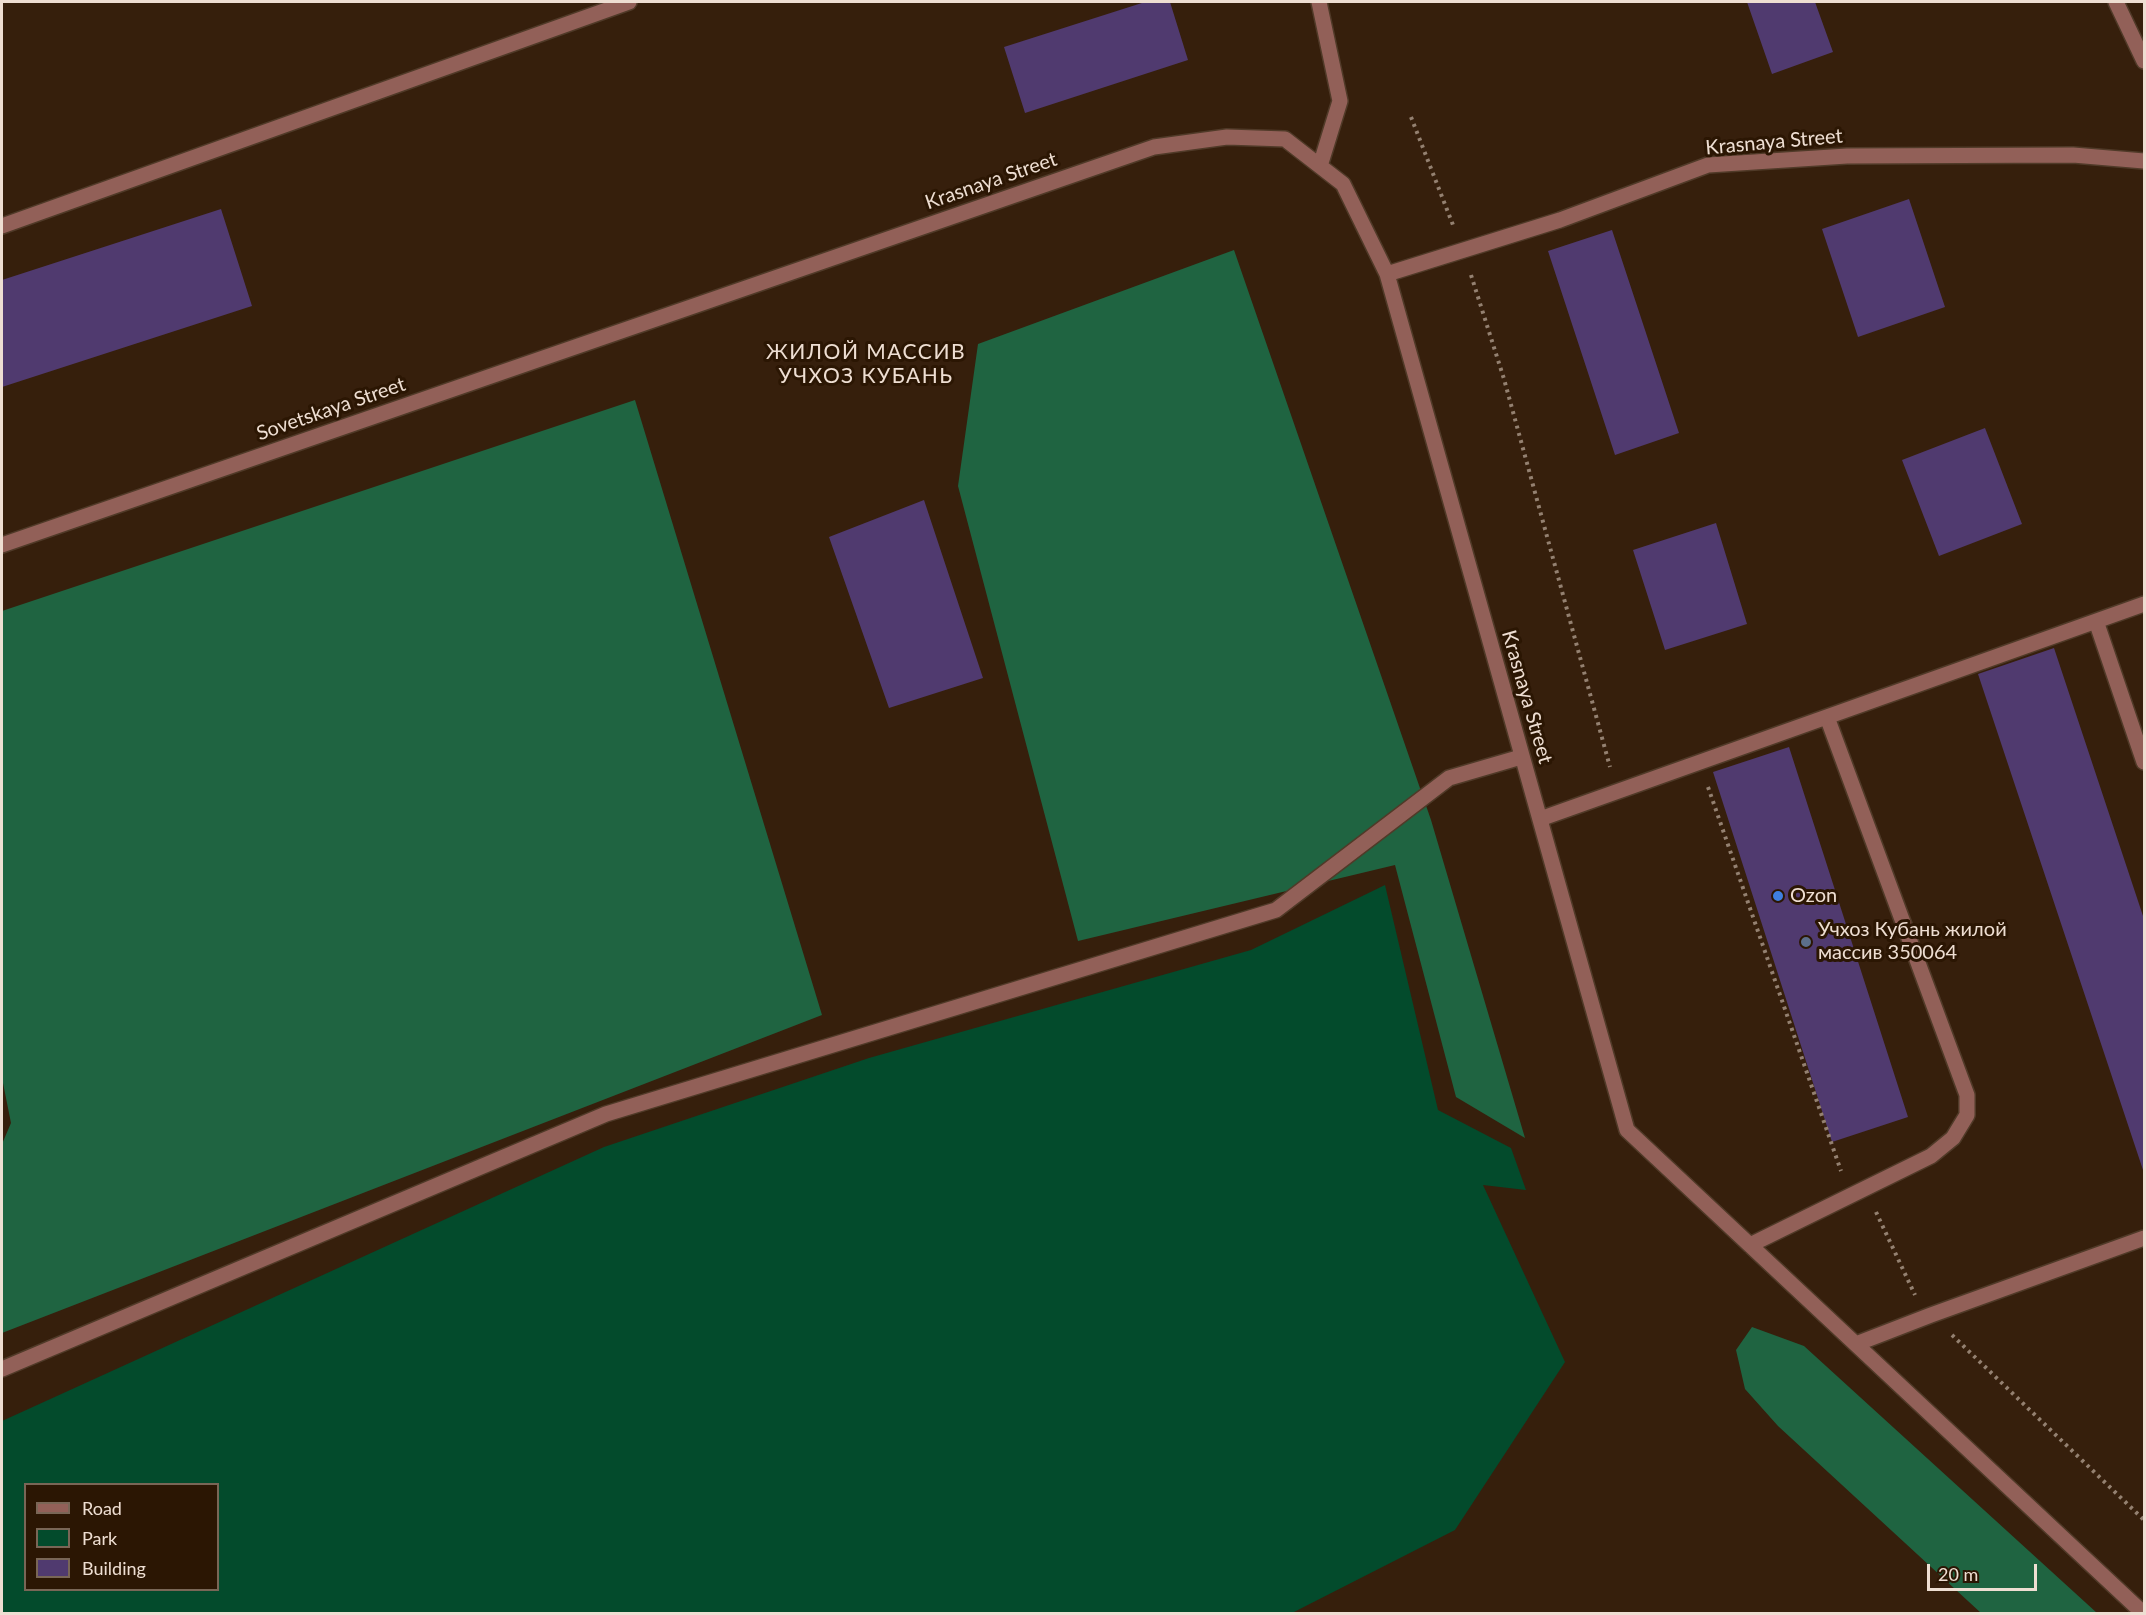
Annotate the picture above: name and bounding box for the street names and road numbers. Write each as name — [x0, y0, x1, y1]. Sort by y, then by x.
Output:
street label: Krasnaya Street — [1704, 124, 1844, 160]
street label: Krasnaya Street — [922, 147, 1060, 215]
street label: Sovetskaya Street — [253, 372, 409, 446]
street label: Krasnaya Street — [1496, 628, 1558, 766]

